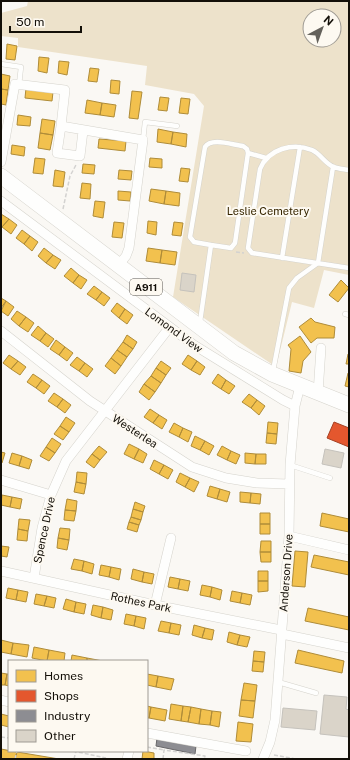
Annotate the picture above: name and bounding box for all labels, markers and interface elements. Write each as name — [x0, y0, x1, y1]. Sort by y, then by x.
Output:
scale bar — [10, 8, 81, 34]
north arrow — [302, 8, 342, 48]
text: N — [321, 13, 336, 28]
text: 50 m — [16, 15, 44, 29]
park label: Leslie Cemetery — [227, 205, 309, 217]
road number: A911 — [130, 279, 162, 295]
street label: Lomond View — [143, 305, 205, 355]
street label: Westerlea — [110, 412, 160, 450]
street label: Spence Drive — [31, 496, 57, 564]
street label: Anderson Drive — [277, 533, 295, 613]
street label: Rothes Park — [110, 590, 172, 614]
legend — [8, 660, 148, 752]
text: Homes — [44, 669, 83, 683]
text: Shops — [44, 689, 79, 703]
text: Industry — [44, 709, 91, 723]
text: Other — [44, 729, 76, 743]

